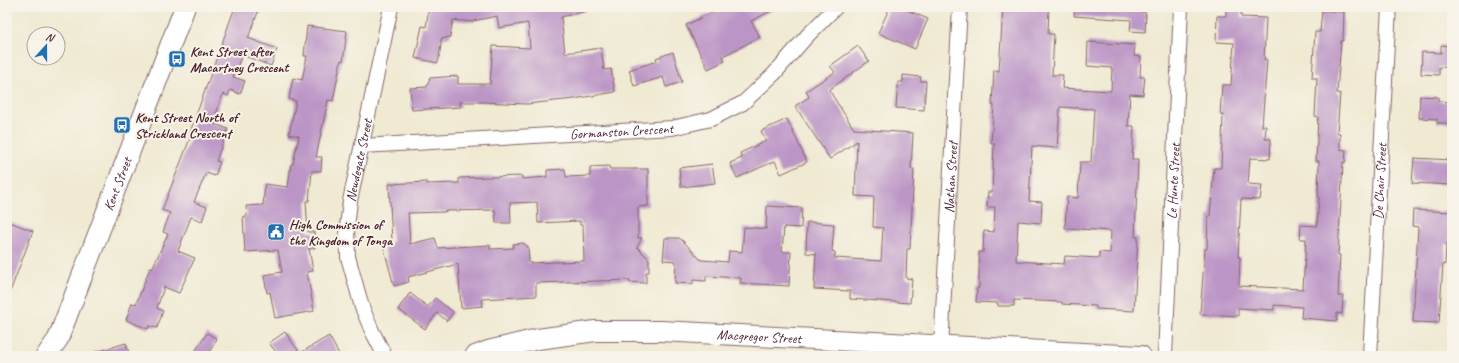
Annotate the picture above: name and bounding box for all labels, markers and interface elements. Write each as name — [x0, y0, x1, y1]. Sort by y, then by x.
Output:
north arrow — [26, 26, 66, 66]
text: N — [44, 29, 57, 45]
place label: Kent Street after Macartney Crescent — [190, 43, 290, 76]
bus stop icon: Kent Street after Macartney Crescent — [167, 49, 187, 69]
place label: Kent Street North of Strickland Crescent — [135, 109, 241, 142]
bus stop icon: Kent Street North of Strickland Crescent — [112, 115, 132, 135]
street label: Newdegate Street — [342, 116, 376, 203]
street label: Gormanston Crescent — [570, 120, 675, 143]
street label: Nathan Street — [941, 139, 962, 213]
street label: De Chair Street — [1369, 141, 1391, 220]
street label: Le Hunte Street — [1163, 142, 1184, 220]
street label: Kent Street — [100, 154, 136, 213]
place label: High Commission of the Kingdom of Tonga — [289, 216, 393, 249]
public building icon: High Commission of the Kingdom of Tonga — [266, 222, 286, 242]
street label: Macgregor Street — [716, 326, 803, 347]

